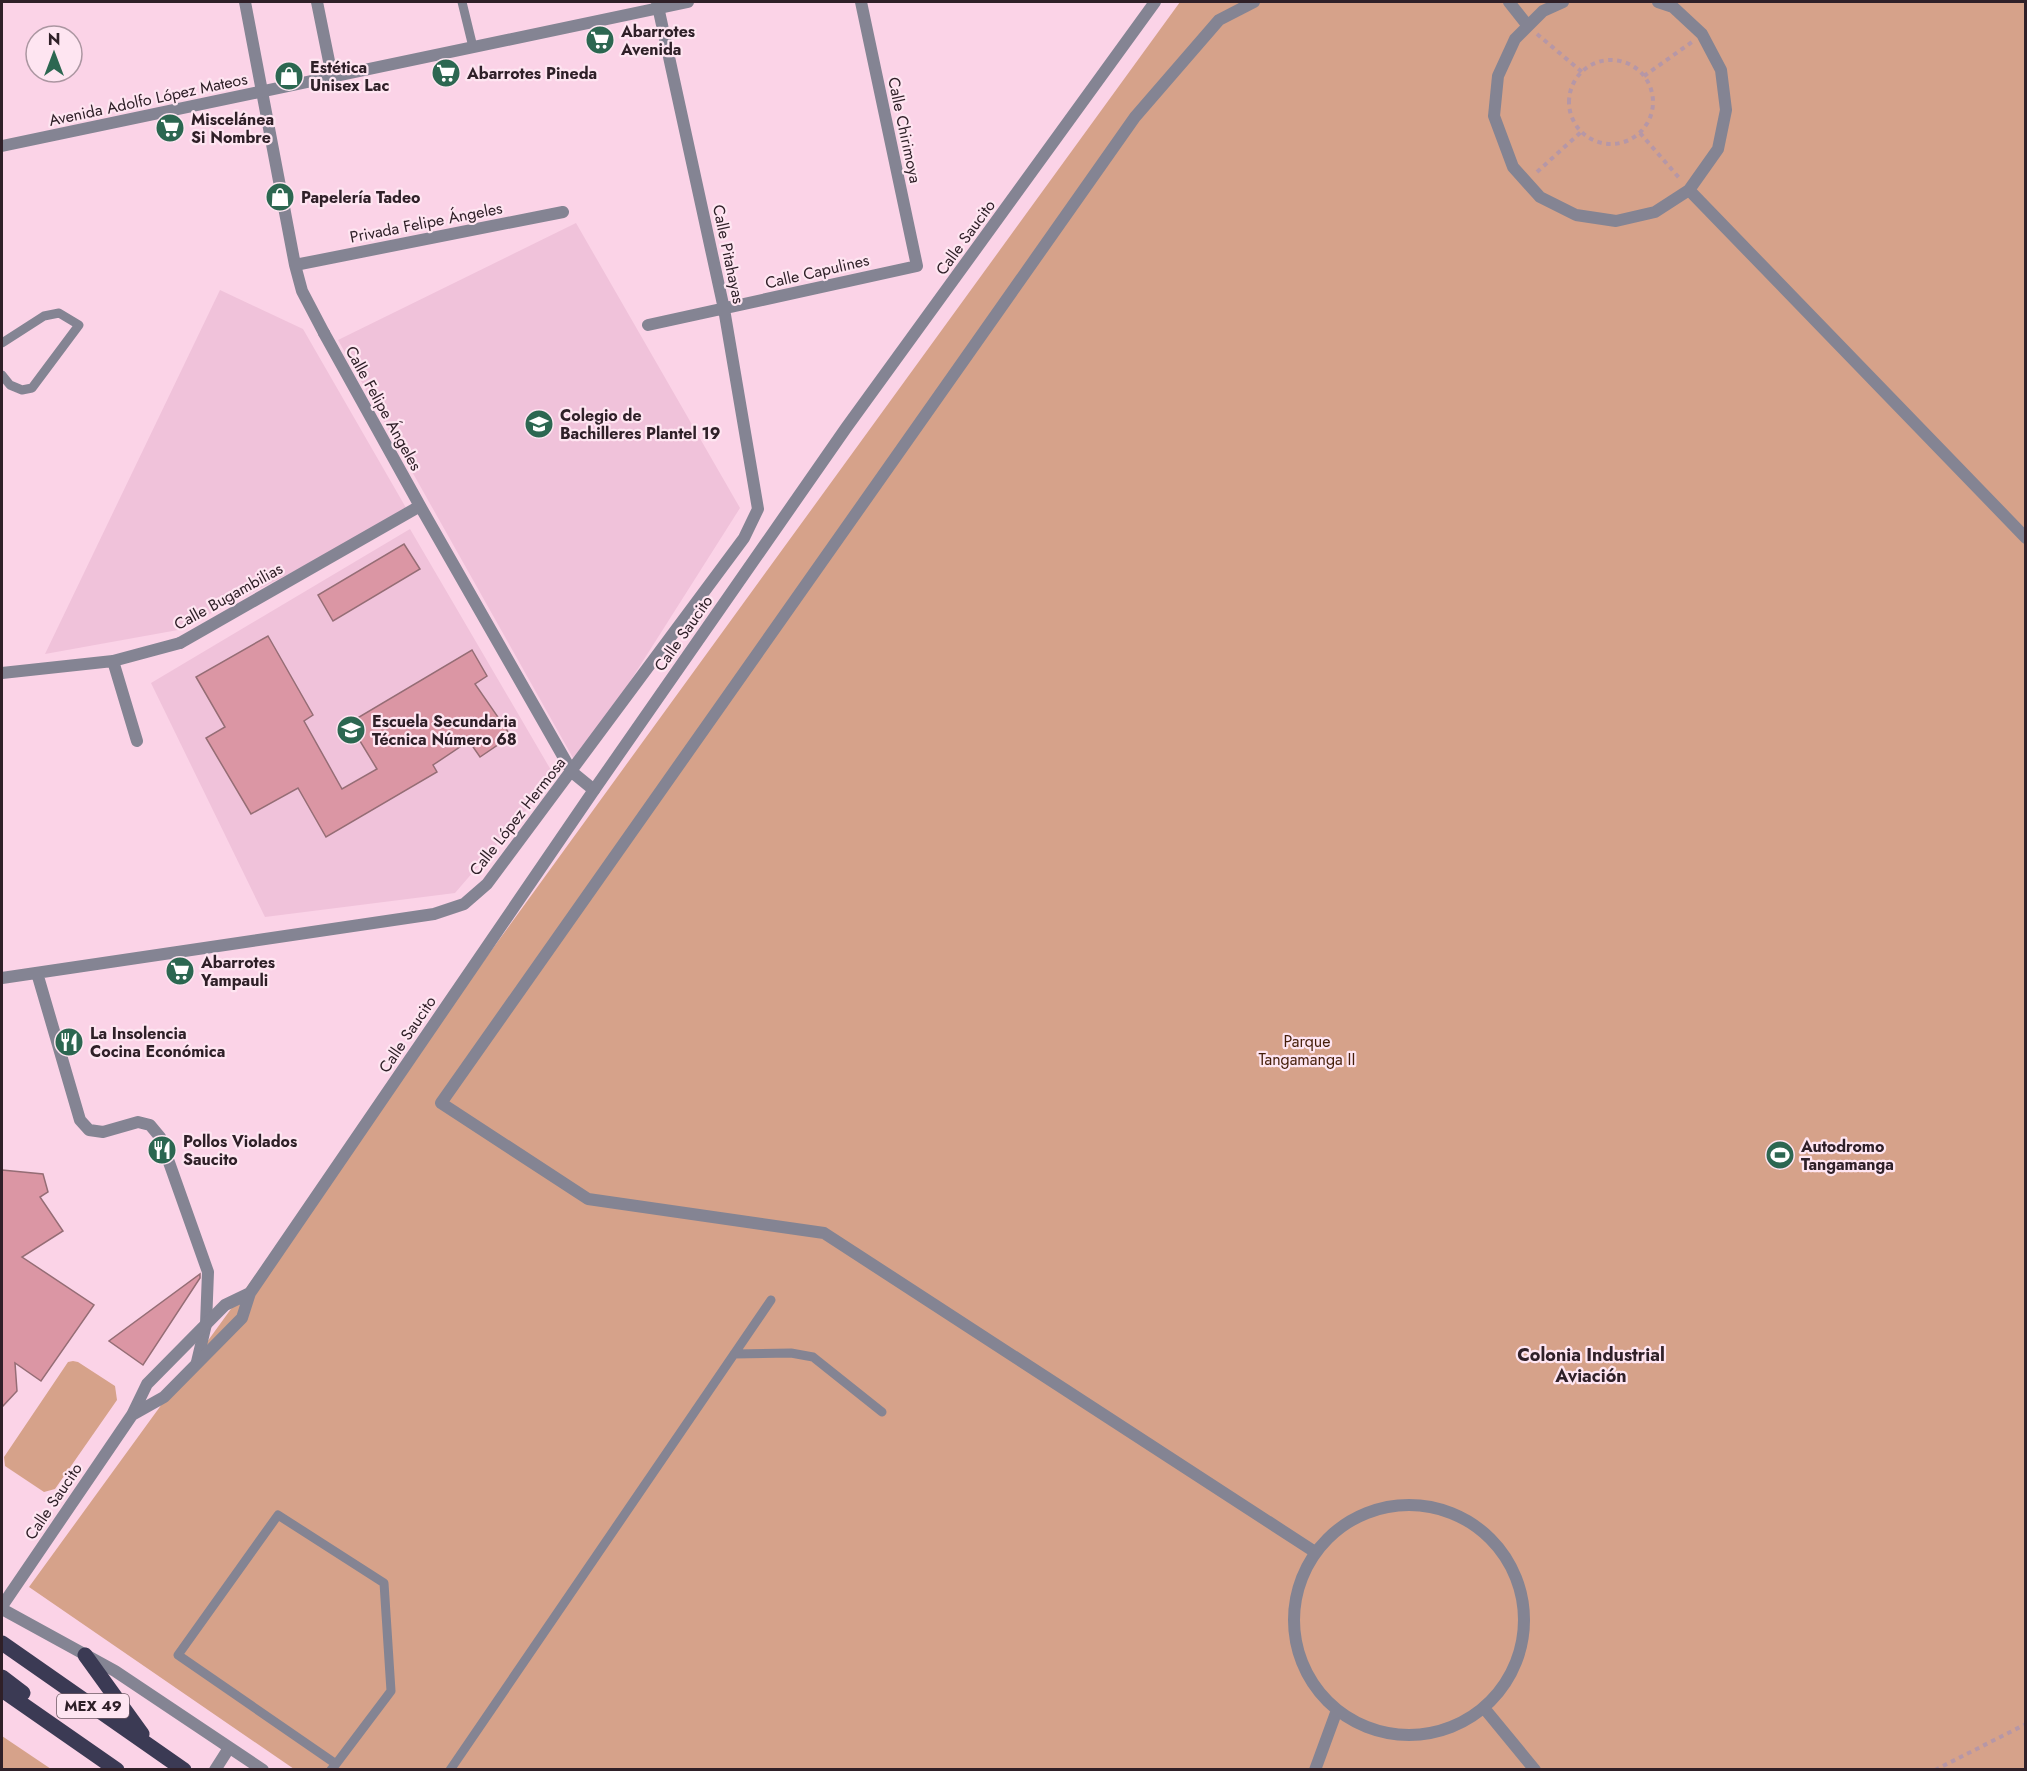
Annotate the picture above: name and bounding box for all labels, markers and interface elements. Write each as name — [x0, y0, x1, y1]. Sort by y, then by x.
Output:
place label: Abarrotes Avenida — [620, 20, 695, 61]
north arrow — [24, 24, 84, 84]
supermarket icon: Abarrotes Avenida — [584, 24, 616, 56]
text: N — [48, 28, 60, 51]
place label: Estética Unisex Lac — [310, 56, 389, 97]
supermarket icon: Abarrotes Pineda — [430, 57, 462, 89]
shop icon: Estética Unisex Lac — [273, 60, 305, 92]
place label: Abarrotes Pineda — [466, 62, 597, 85]
street label: Avenida Adolfo López Mateos — [47, 67, 249, 132]
street label: Calle Chirimoya — [882, 75, 927, 185]
place label: Miscelánea Si Nombre — [191, 108, 274, 149]
supermarket icon: Miscelánea Si Nombre — [154, 112, 186, 144]
shop icon: Papelería Tadeo — [264, 181, 296, 213]
place label: Papelería Tadeo — [301, 186, 421, 209]
street label: Calle Saucito — [930, 195, 1001, 280]
street label: Privada Felipe Ángeles — [348, 196, 504, 249]
street label: Calle Pitahayas — [707, 202, 750, 306]
street label: Calle Capulines — [763, 248, 871, 295]
street label: Calle Felipe Ángeles — [340, 342, 427, 475]
place label: Colegio de Bachilleres Plantel 19 — [560, 404, 720, 445]
school or university icon: Colegio de Bachilleres Plantel 19 — [523, 408, 555, 440]
street label: Calle Bugambilias — [170, 557, 287, 636]
street label: Calle Saucito — [649, 590, 718, 676]
place label: Escuela Secundaria Técnica Número 68 — [372, 710, 517, 751]
school or university icon: Escuela Secundaria Técnica Número 68 — [335, 714, 367, 746]
street label: Calle López Hermosa — [464, 752, 571, 880]
place label: Abarrotes Yampauli — [200, 951, 275, 992]
supermarket icon: Abarrotes Yampauli — [164, 955, 196, 987]
street label: Calle Saucito — [373, 991, 442, 1077]
place label: La Insolencia Cocina Económica — [90, 1022, 225, 1063]
restaurant icon: La Insolencia Cocina Económica — [53, 1026, 85, 1058]
park label: Parque Tangamanga II — [1259, 1030, 1355, 1071]
place label: Pollos Violados Saucito — [183, 1130, 297, 1171]
restaurant icon: Pollos Violados Saucito — [146, 1134, 178, 1166]
place label: Autodromo Tangamanga — [1800, 1135, 1894, 1176]
sports icon: Autodromo Tangamanga — [1764, 1139, 1796, 1171]
district label: Colonia Industrial Aviación — [1517, 1342, 1665, 1389]
street label: Calle Saucito — [19, 1458, 88, 1544]
road number: MEX 49 — [57, 1694, 129, 1718]

